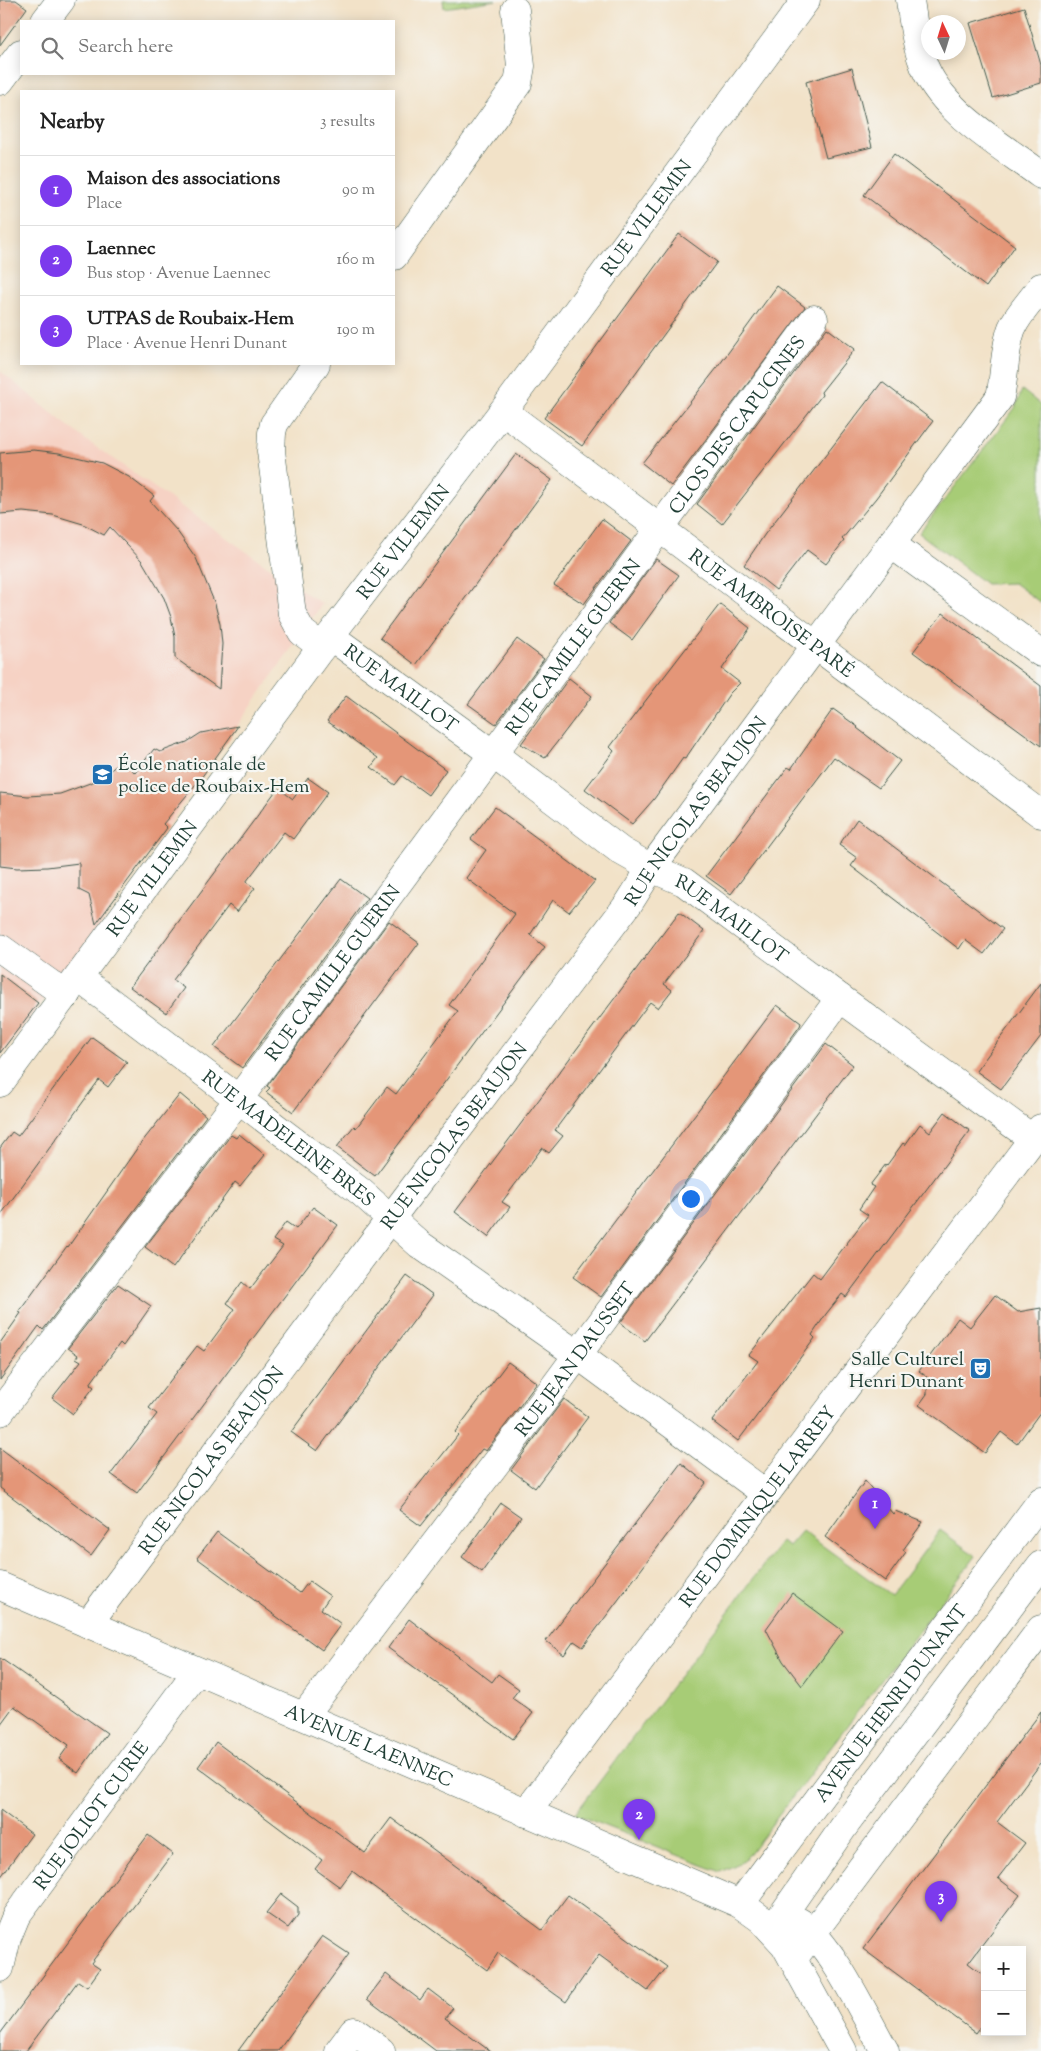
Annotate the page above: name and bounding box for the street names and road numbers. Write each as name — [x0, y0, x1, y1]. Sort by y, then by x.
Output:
street label: RUE VILLEMIN — [596, 155, 700, 283]
street label: CLOS DES CAPUCINES — [663, 331, 813, 521]
street label: RUE VILLEMIN — [352, 480, 458, 606]
street label: RUE AMBROISE PARÉ — [682, 544, 859, 686]
street label: RUE CAMILLE GUERIN — [500, 554, 649, 742]
street label: RUE MAILLOT — [337, 639, 463, 740]
street label: RUE NICOLAS BEAUJON — [619, 712, 775, 912]
street label: RUE VILLEMIN — [101, 816, 205, 943]
street label: RUE MAILLOT — [671, 869, 793, 971]
street label: RUE CAMILLE GUERIN — [260, 880, 408, 1068]
street label: RUE NICOLAS BEAUJON — [376, 1038, 535, 1236]
street label: RUE MADELEINE BRES — [195, 1065, 380, 1214]
street label: RUE JEAN DAUSSET — [510, 1277, 643, 1443]
street label: RUE NICOLAS BEAUJON — [133, 1362, 292, 1561]
street label: RUE DOMINIQUE LARREY — [674, 1401, 844, 1614]
street label: AVENUE HENRI DUNANT — [809, 1600, 975, 1809]
street label: AVENUE LAENNEC — [280, 1699, 457, 1795]
street label: RUE JOLIOT CURIE — [29, 1736, 157, 1897]

